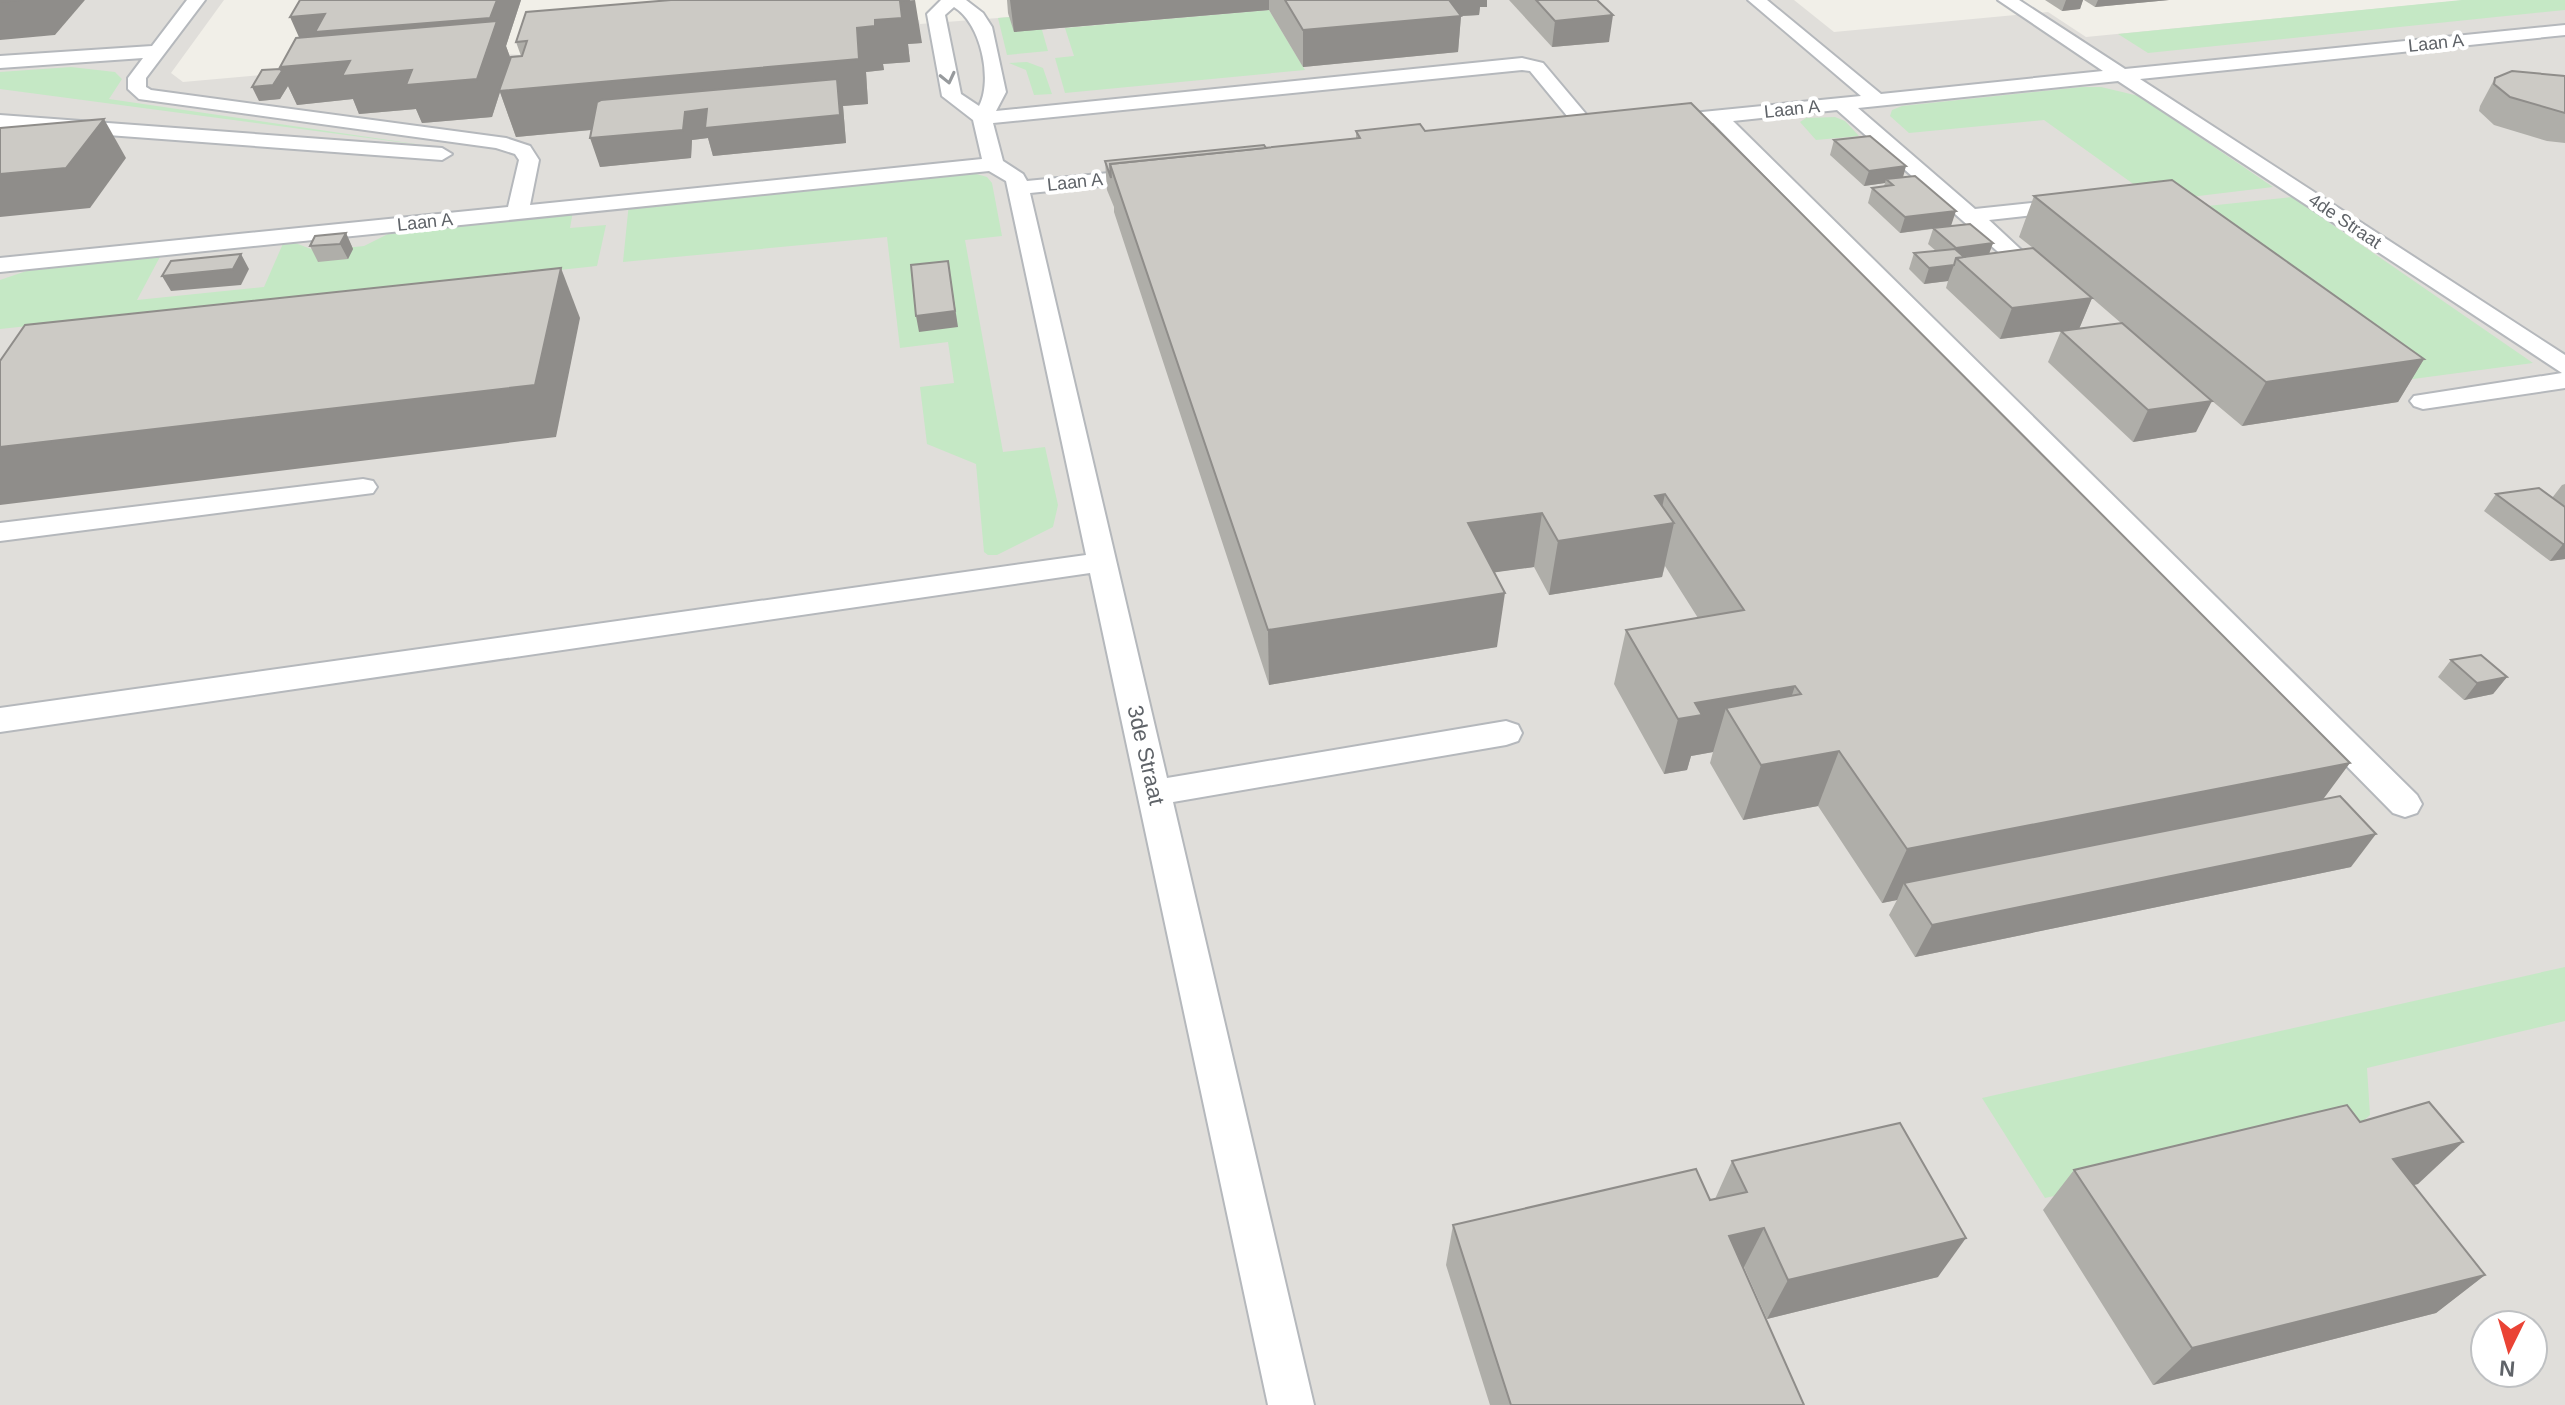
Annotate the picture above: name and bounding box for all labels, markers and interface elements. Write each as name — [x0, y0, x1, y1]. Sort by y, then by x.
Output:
street label: Laan A — [2407, 30, 2465, 56]
one-way arrow — [939, 70, 956, 84]
street label: Laan A — [1763, 96, 1821, 122]
street label: Laan A — [1046, 169, 1104, 195]
street label: 4de Straat — [2305, 189, 2385, 253]
street label: Laan A — [396, 209, 454, 235]
street label: 3de Straat — [1122, 703, 1170, 807]
north arrow — [2469, 1309, 2549, 1389]
text: N — [2498, 1355, 2516, 1382]

